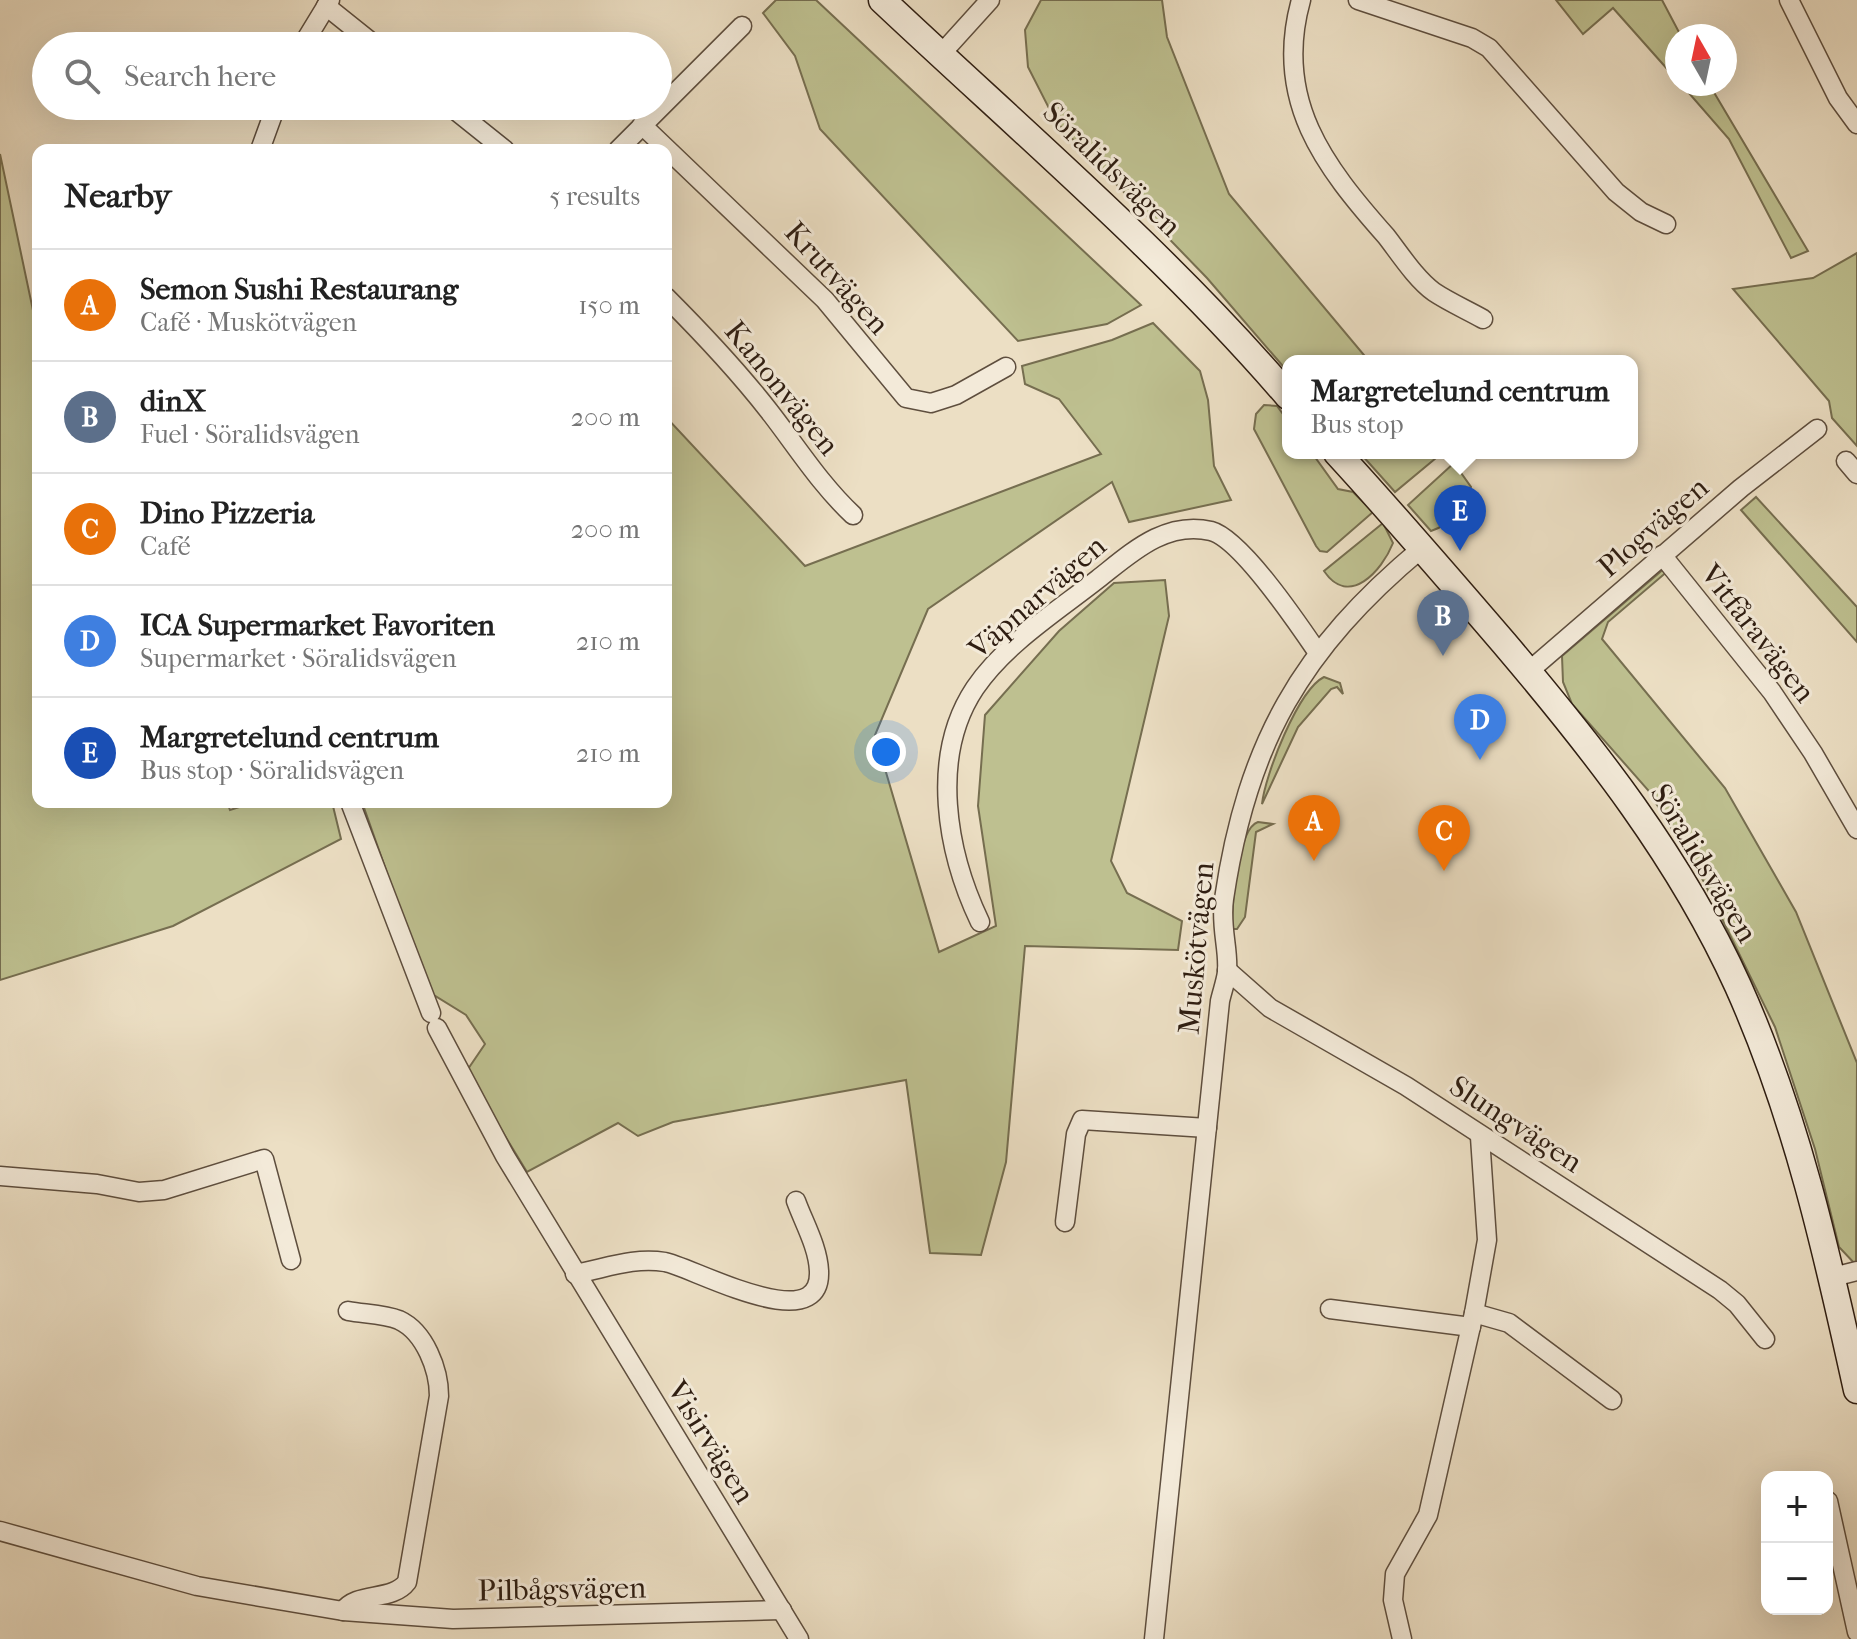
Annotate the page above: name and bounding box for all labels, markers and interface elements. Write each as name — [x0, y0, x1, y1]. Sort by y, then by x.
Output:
north arrow — [1665, 24, 1737, 96]
search box — [32, 32, 672, 120]
icon: search — [60, 54, 104, 98]
text: Search here — [124, 59, 276, 94]
street label: Söralidsvägen — [1035, 95, 1188, 244]
text: Nearby — [64, 176, 171, 216]
text: 5 results — [549, 181, 640, 212]
street label: Krutvägen — [777, 215, 897, 342]
text: Semon Sushi Restaurang — [140, 272, 458, 307]
text: A — [82, 290, 98, 321]
text: 150 m — [578, 290, 640, 321]
text: Café · Muskötvägen — [140, 307, 357, 338]
street label: Kanonvägen — [717, 314, 847, 463]
popup — [1282, 355, 1638, 459]
text: Margretelund centrum — [1311, 374, 1609, 409]
text: dinX — [140, 384, 206, 419]
text: B — [82, 402, 98, 433]
text: 200 m — [571, 402, 640, 433]
text: Bus stop — [1311, 409, 1404, 440]
text: Fuel · Söralidsvägen — [140, 419, 360, 450]
street label: Plogvägen — [1591, 470, 1716, 585]
pin: E — [1434, 485, 1486, 551]
text: Dino Pizzeria — [140, 496, 315, 531]
text: C — [81, 514, 99, 545]
text: 200 m — [571, 514, 640, 545]
street label: Väpnarvägen — [961, 528, 1113, 667]
text: Café — [140, 531, 191, 562]
street label: Vitfåravägen — [1692, 557, 1823, 710]
pin: B — [1417, 590, 1469, 656]
text: ICA Supermarket Favoriten — [140, 608, 495, 643]
text: D — [80, 626, 100, 657]
text: 210 m — [576, 626, 640, 657]
text: Supermarket · Söralidsvägen — [140, 643, 457, 674]
pin: D — [1454, 694, 1506, 760]
text: Margretelund centrum — [140, 720, 439, 755]
your location — [866, 732, 906, 772]
text: E — [82, 738, 98, 769]
text: 210 m — [576, 738, 640, 769]
text: Bus stop · Söralidsvägen — [140, 755, 404, 786]
street label: Söralidsvägen — [1643, 778, 1765, 949]
pin: A — [1288, 795, 1340, 861]
pin: C — [1418, 805, 1470, 871]
street label: Muskötvägen — [1172, 860, 1222, 1036]
street label: Slungvägen — [1443, 1069, 1589, 1181]
street label: Visirvägen — [659, 1374, 762, 1511]
map controls — [1761, 1471, 1833, 1615]
button: + — [1761, 1471, 1833, 1543]
button: − — [1761, 1543, 1833, 1615]
street label: Pilbågsvägen — [477, 1571, 647, 1608]

